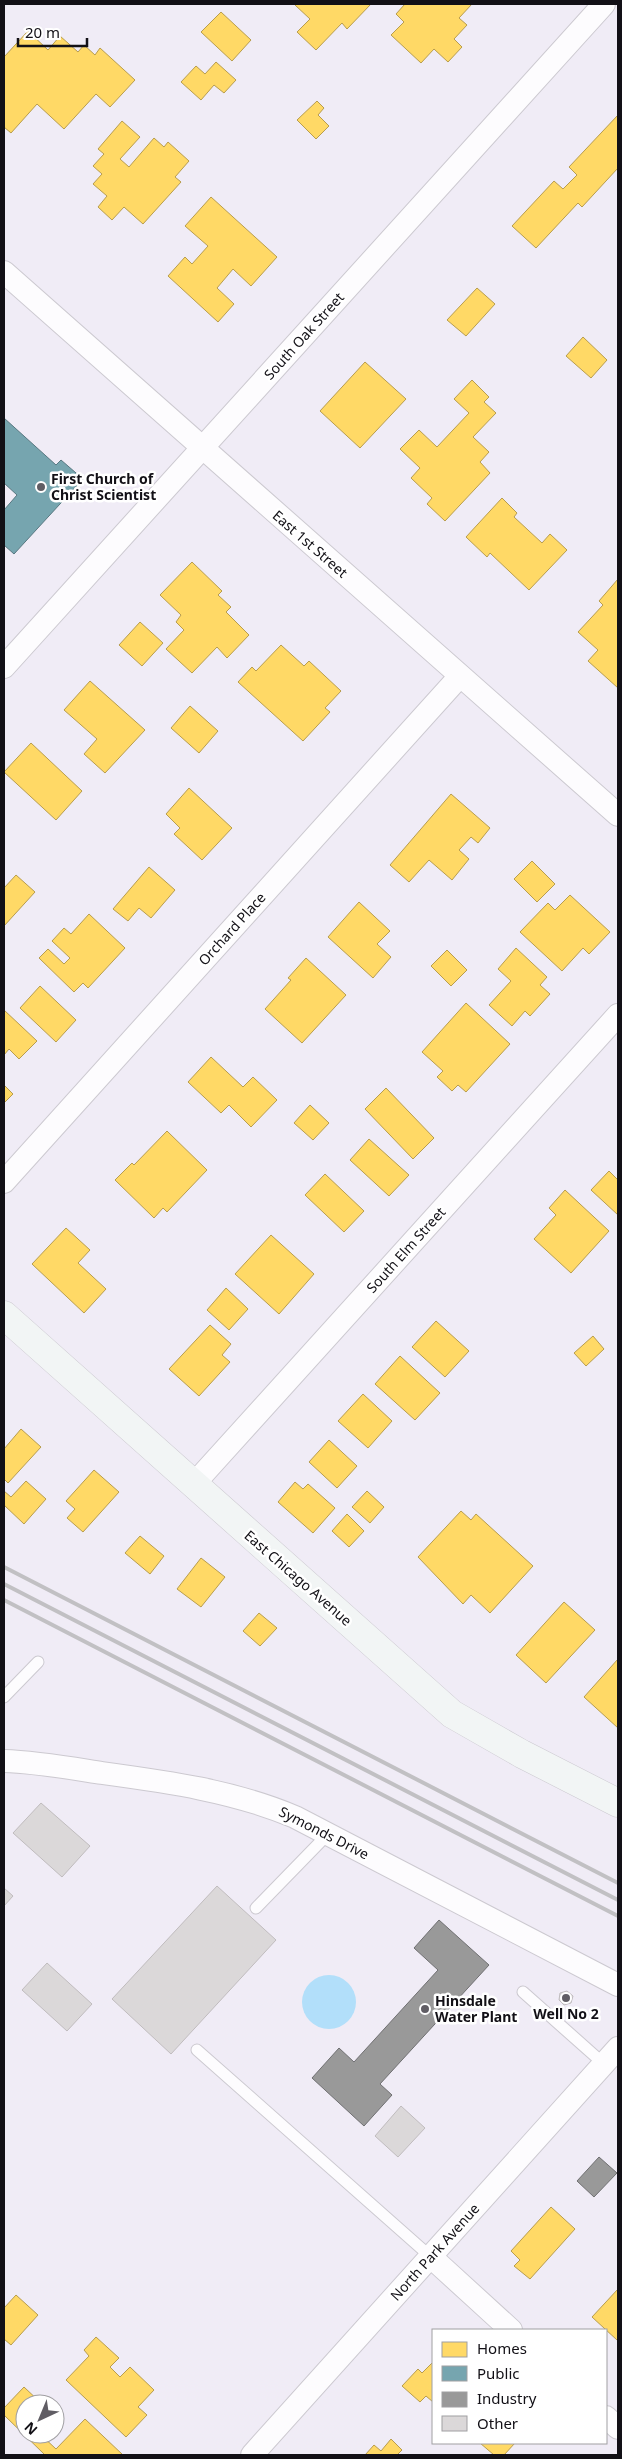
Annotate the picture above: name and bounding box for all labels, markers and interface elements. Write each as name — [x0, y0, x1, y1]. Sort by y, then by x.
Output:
scale bar — [18, 15, 86, 47]
text: 20 m — [25, 22, 60, 42]
street label: South Oak Street — [259, 288, 348, 383]
place label: First Church of Christ Scientist — [51, 469, 156, 504]
marker: First Church of Christ Scientist — [35, 481, 47, 493]
street label: East 1st Street — [269, 506, 352, 581]
street label: Orchard Place — [194, 888, 270, 969]
street label: South Elm Street — [362, 1203, 449, 1297]
street label: East Chicago Avenue — [241, 1526, 356, 1630]
street label: Symonds Drive — [276, 1802, 373, 1863]
place label: Hinsdale Water Plant — [435, 1991, 517, 2026]
marker: Well No 2 — [560, 1992, 572, 2004]
marker: Hinsdale Water Plant — [419, 2003, 431, 2015]
place label: Well No 2 — [533, 2004, 599, 2023]
street label: North Park Avenue — [386, 2199, 483, 2304]
legend — [432, 2329, 607, 2444]
text: Homes — [477, 2338, 527, 2358]
text: Public — [477, 2363, 520, 2383]
text: Industry — [477, 2388, 537, 2408]
north arrow — [15, 2394, 65, 2444]
text: Other — [477, 2413, 518, 2433]
text: N — [20, 2418, 41, 2440]

